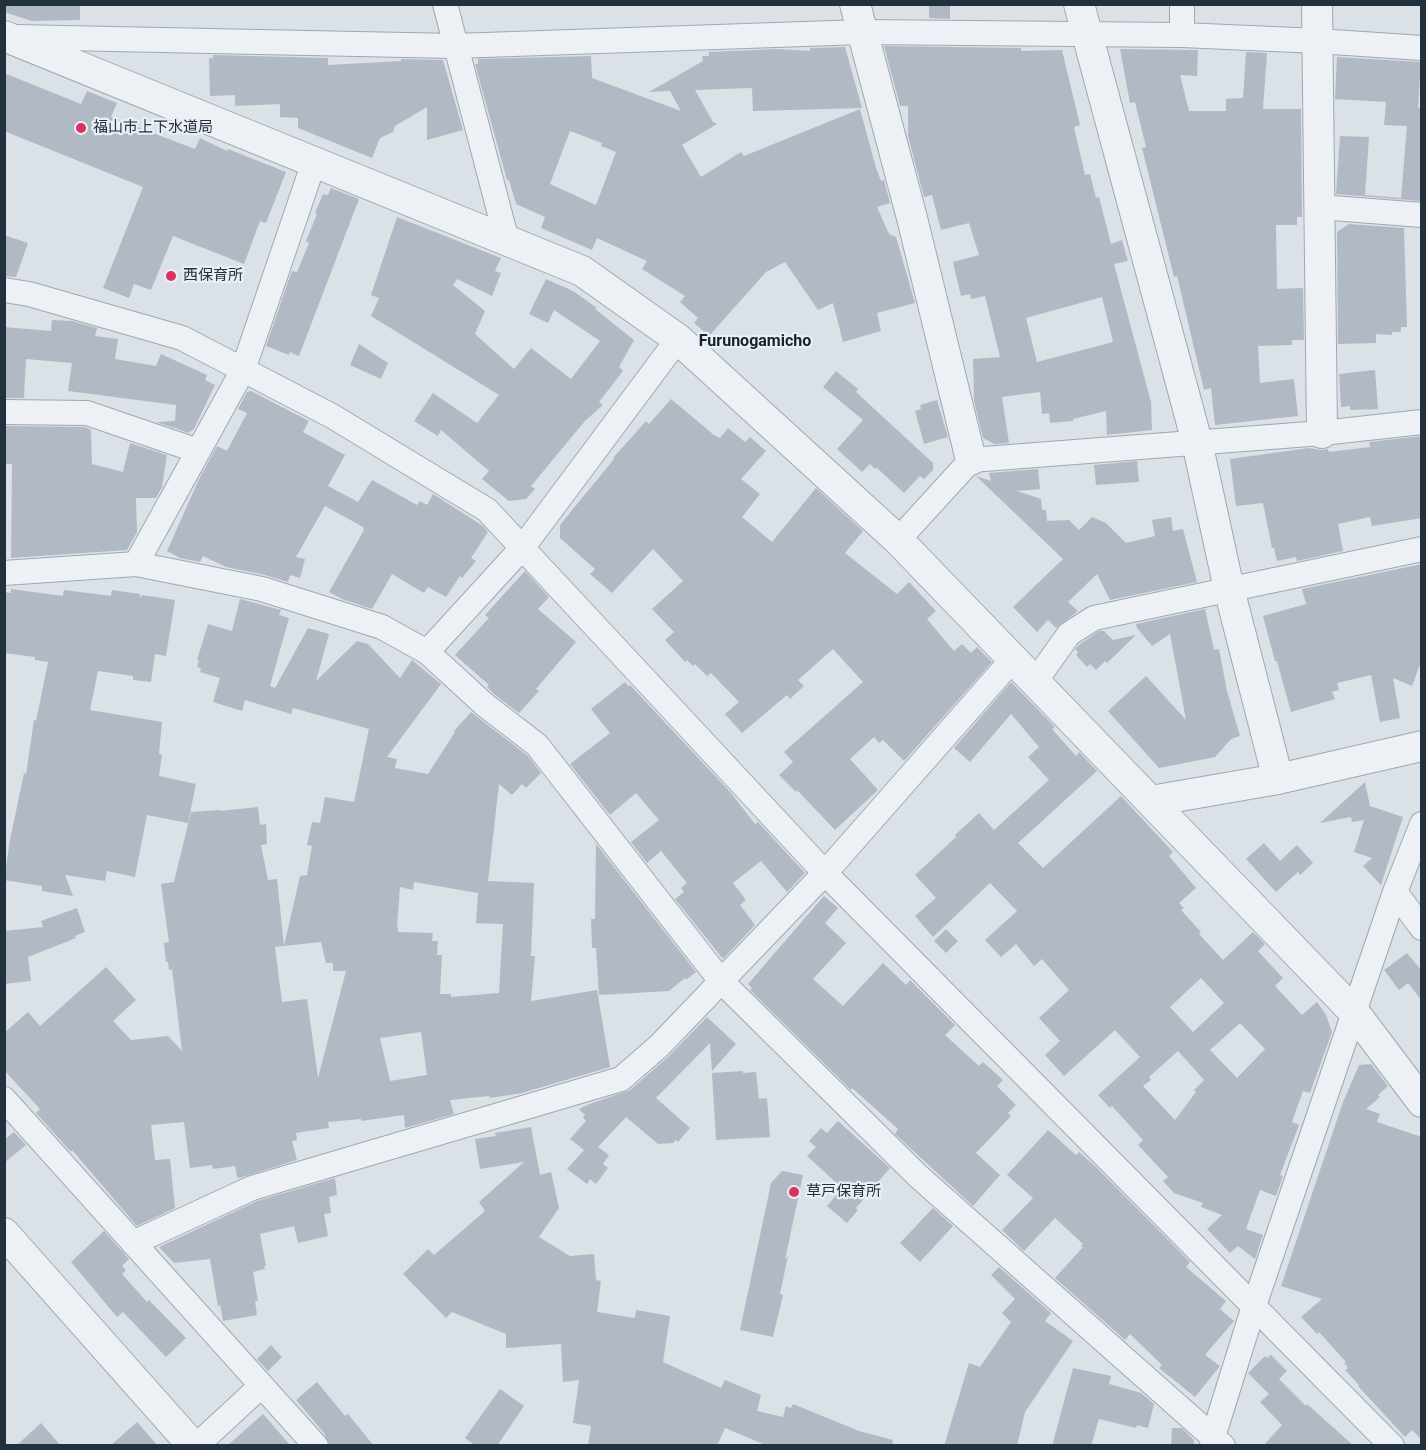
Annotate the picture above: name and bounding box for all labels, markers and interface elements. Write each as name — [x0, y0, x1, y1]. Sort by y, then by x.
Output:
place label: 福山市上下水道局 — [93, 119, 213, 137]
marker: 福山市上下水道局 — [74, 121, 88, 135]
place label: 西保育所 — [183, 267, 243, 285]
marker: 西保育所 — [164, 269, 178, 283]
district label: Furunogamicho — [699, 332, 811, 352]
place label: 草戸保育所 — [806, 1183, 881, 1201]
marker: 草戸保育所 — [787, 1185, 801, 1199]

